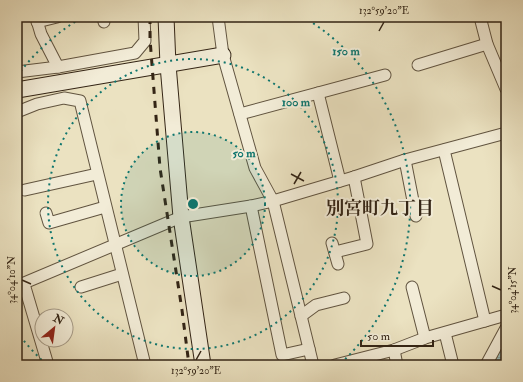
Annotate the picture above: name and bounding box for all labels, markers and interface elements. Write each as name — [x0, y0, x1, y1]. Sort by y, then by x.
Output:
text: 132°59'20"E — [359, 5, 409, 17]
text: 150 m — [332, 44, 360, 59]
text: 100 m — [282, 95, 311, 110]
text: 50 m — [232, 146, 256, 161]
centre of rings — [186, 197, 200, 211]
district label: 別宮町九丁目 — [326, 197, 434, 220]
text: 34°04'10"N — [6, 256, 18, 304]
text: 34°04'15"N — [507, 266, 519, 314]
north arrow — [34, 308, 74, 348]
text: N — [50, 311, 67, 328]
scale bar — [361, 322, 433, 348]
text: 50 m — [367, 329, 391, 344]
text: 132°59'20"E — [171, 365, 221, 377]

